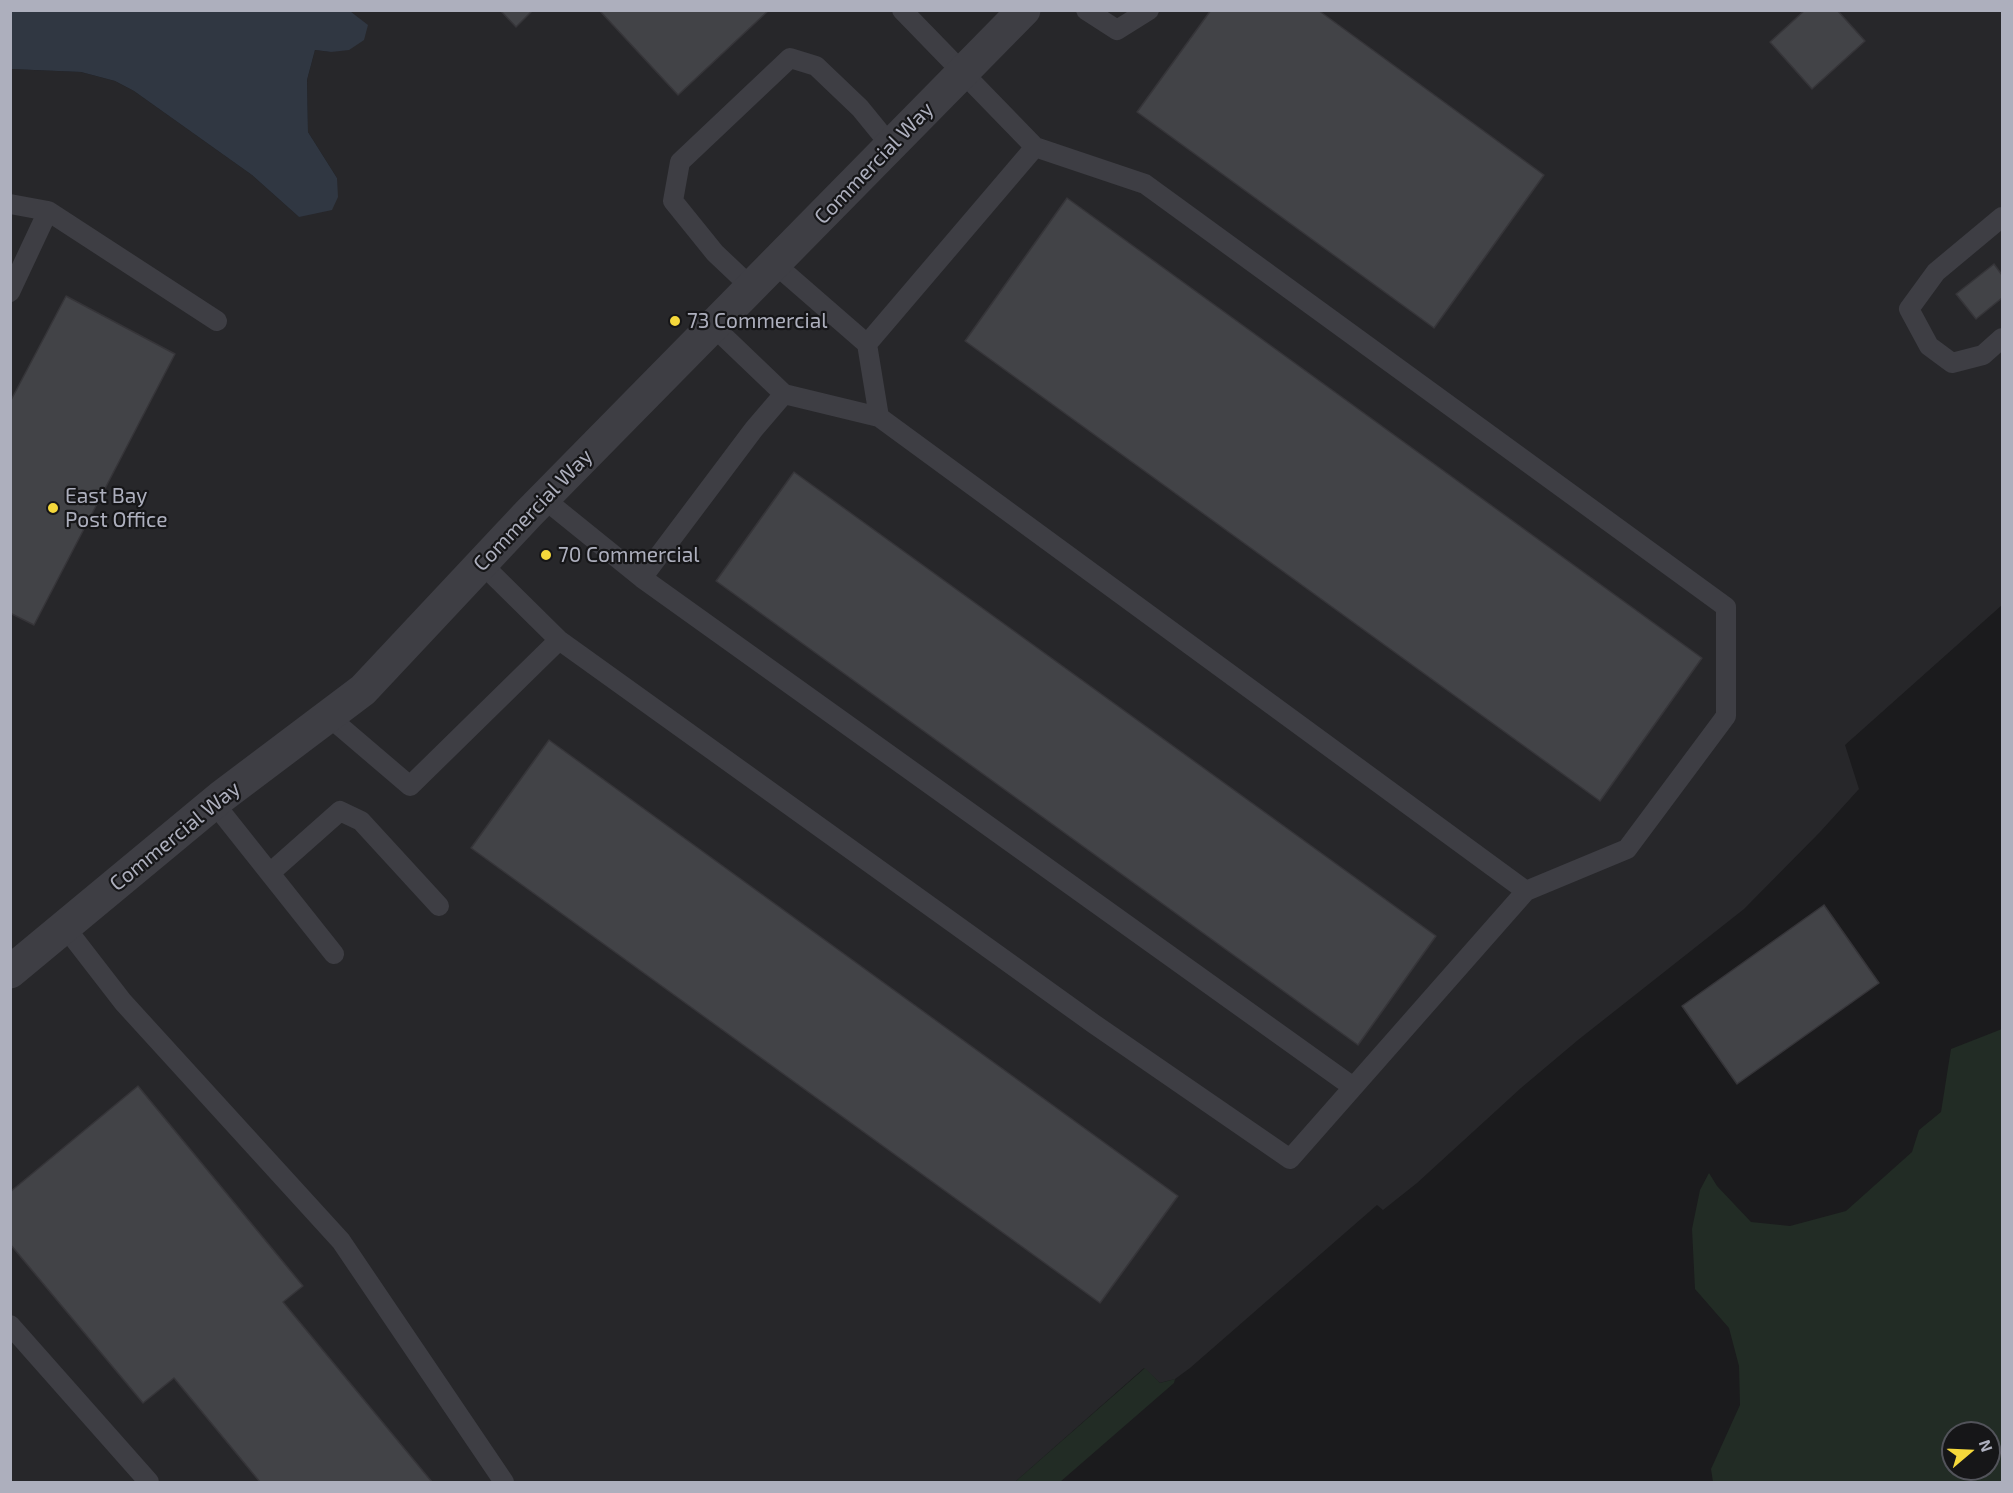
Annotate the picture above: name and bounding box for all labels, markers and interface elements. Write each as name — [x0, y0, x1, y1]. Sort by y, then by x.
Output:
street label: Commercial Way — [809, 97, 939, 229]
place label: 73 Commercial — [687, 308, 827, 334]
marker: 73 Commercial — [668, 314, 682, 328]
street label: Commercial Way — [468, 444, 598, 576]
place label: East Bay Post Office — [65, 483, 167, 533]
marker: East Bay Post Office — [46, 501, 60, 515]
place label: 70 Commercial — [558, 542, 699, 568]
marker: 70 Commercial — [539, 548, 553, 562]
street label: Commercial Way — [105, 776, 245, 896]
north arrow — [1941, 1421, 2001, 1481]
text: N — [1976, 1437, 1997, 1454]

